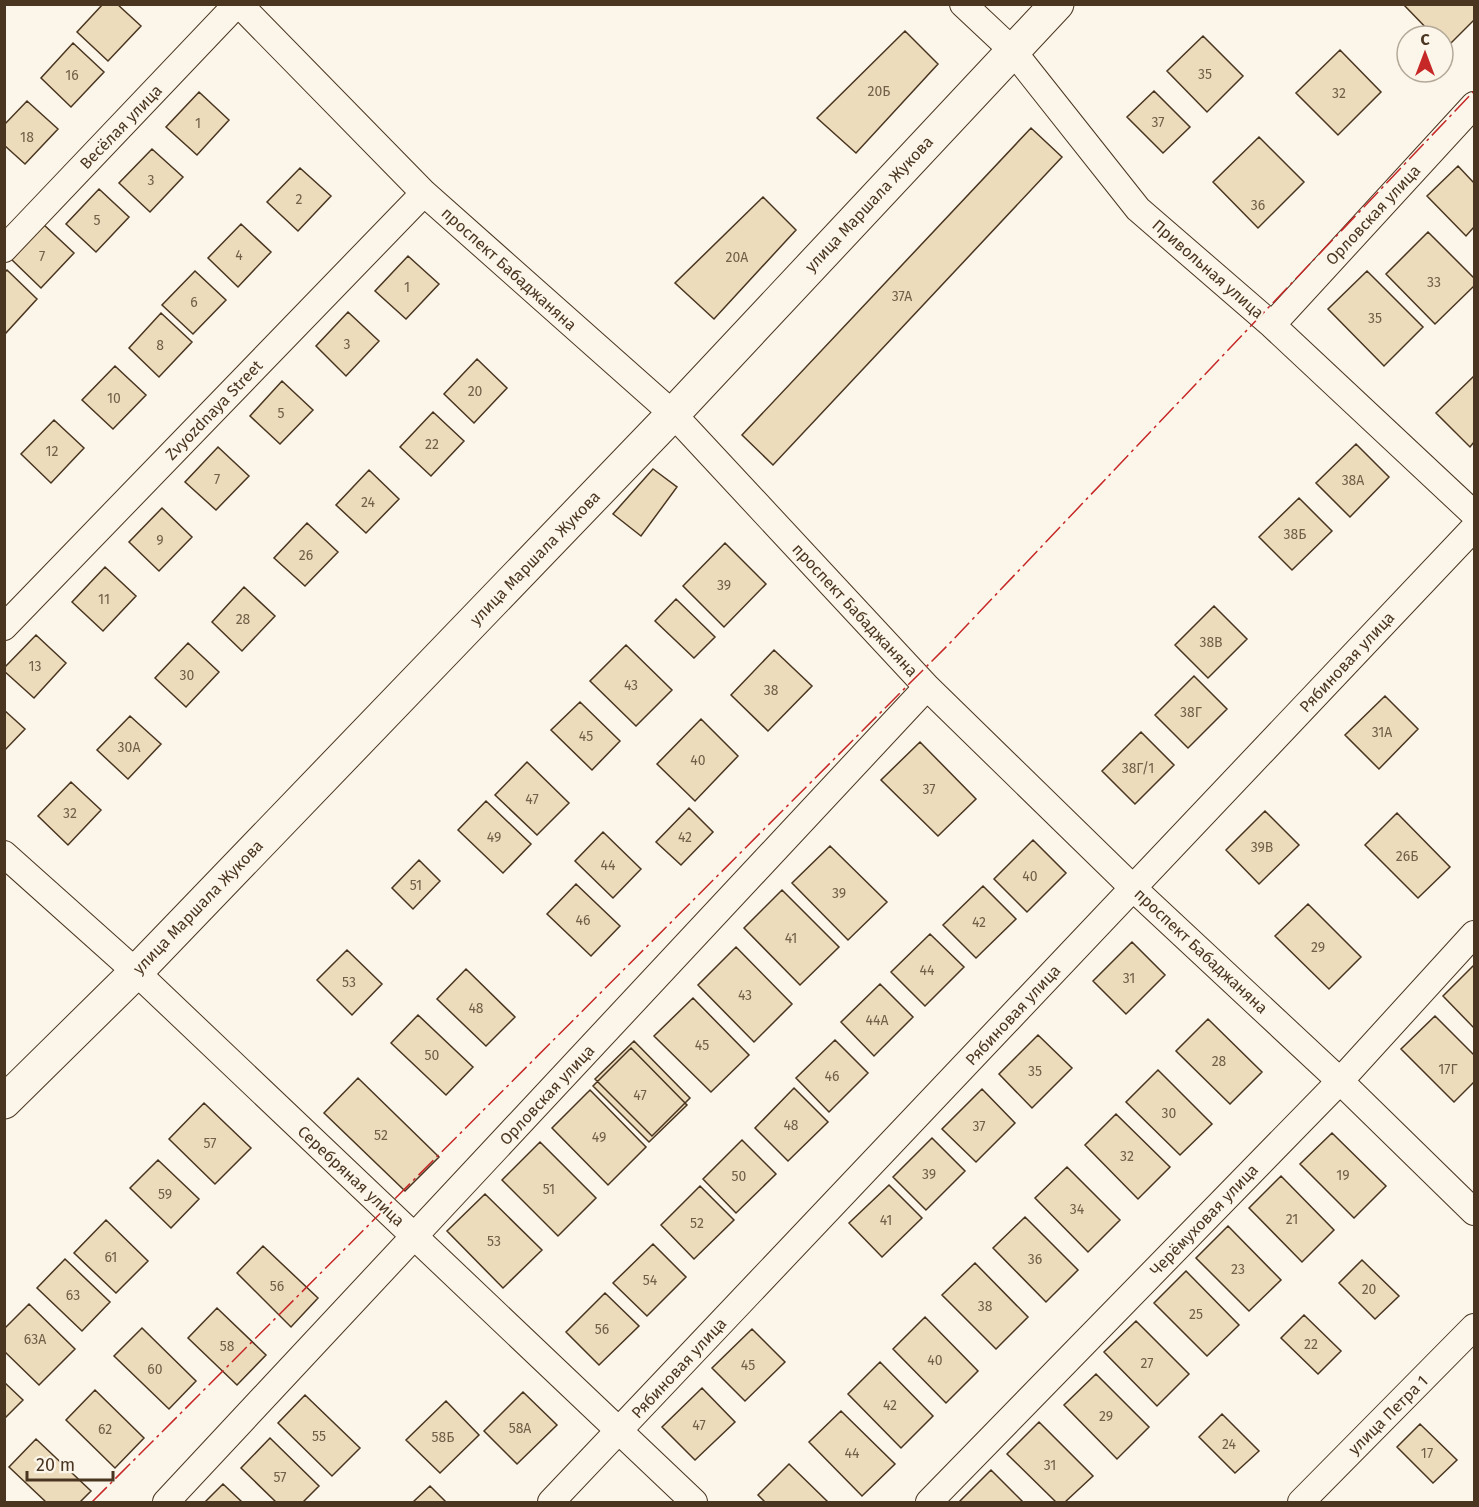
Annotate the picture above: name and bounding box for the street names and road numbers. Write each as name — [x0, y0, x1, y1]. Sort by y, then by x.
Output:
street label: Весёлая улица — [76, 81, 166, 173]
street label: улица Маршала Жукова — [801, 132, 937, 276]
street label: Орловская улица — [1322, 161, 1424, 269]
street label: проспект Бабаджаняна — [438, 203, 580, 335]
street label: Привольная улица — [1148, 215, 1268, 323]
street label: Zvyozdnaya Street — [162, 356, 267, 464]
street label: улица Маршала Жукова — [466, 487, 604, 629]
street label: проспект Бабаджаняна — [788, 540, 922, 680]
street label: Рябиновая улица — [1296, 608, 1398, 716]
street label: улица Маршала Жукова — [129, 836, 267, 978]
street label: проспект Бабаджаняна — [1131, 884, 1271, 1018]
street label: Рябиновая улица — [962, 961, 1064, 1069]
street label: Орловская улица — [496, 1041, 598, 1149]
street label: Серебряная улица — [294, 1122, 408, 1230]
street label: Черёмуховая улица — [1146, 1160, 1262, 1280]
street label: Рябиновая улица — [628, 1314, 730, 1422]
street label: улица Петра 1 — [1344, 1371, 1432, 1459]

